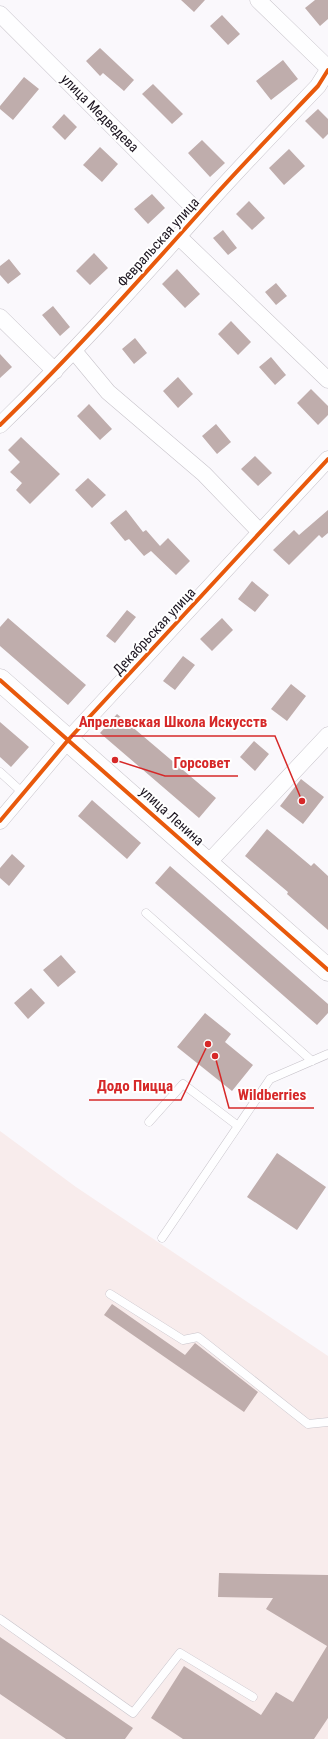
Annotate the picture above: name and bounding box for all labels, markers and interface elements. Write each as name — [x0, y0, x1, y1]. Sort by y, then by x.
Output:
street label: улица Медведева — [58, 71, 142, 155]
street label: Февральская улица — [114, 194, 202, 290]
street label: Декабрьская улица — [110, 584, 198, 678]
callout: Апрелевская Школа Искусств — [71, 709, 275, 736]
text: Апрелевская Школа Искусств — [79, 713, 267, 731]
callout: Горсовет — [165, 749, 238, 776]
text: Горсовет — [174, 754, 231, 772]
street label: улица Ленина — [137, 783, 207, 849]
callout: Додо Пицца — [89, 1073, 181, 1100]
text: Додо Пицца — [97, 1077, 173, 1095]
callout: Wildberries — [229, 1081, 314, 1108]
text: Wildberries — [238, 1086, 306, 1104]

